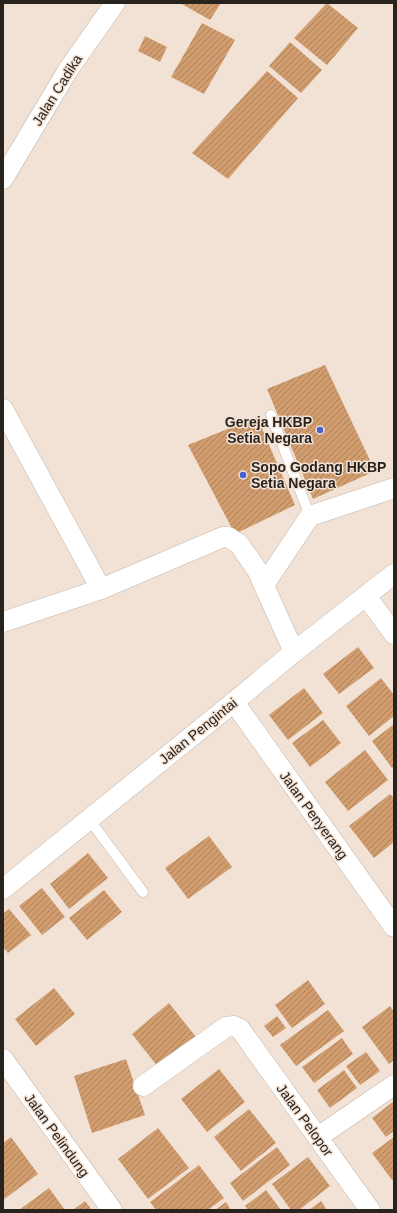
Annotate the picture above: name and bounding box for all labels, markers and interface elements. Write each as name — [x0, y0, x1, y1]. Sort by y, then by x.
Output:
street label: Jalan Cadika — [29, 51, 85, 129]
place label: Gereja HKBP Setia Negara — [225, 414, 312, 446]
marker: Gereja HKBP Setia Negara — [315, 425, 325, 435]
place label: Sopo Godang HKBP Setia Negara — [251, 459, 386, 491]
marker: Sopo Godang HKBP Setia Negara — [238, 470, 248, 480]
street label: Jalan Pengintai — [156, 695, 240, 767]
street label: Jalan Penyerang — [277, 768, 351, 862]
street label: Jalan Pelopor — [273, 1081, 337, 1160]
street label: Jalan Pelindung — [21, 1090, 93, 1180]

